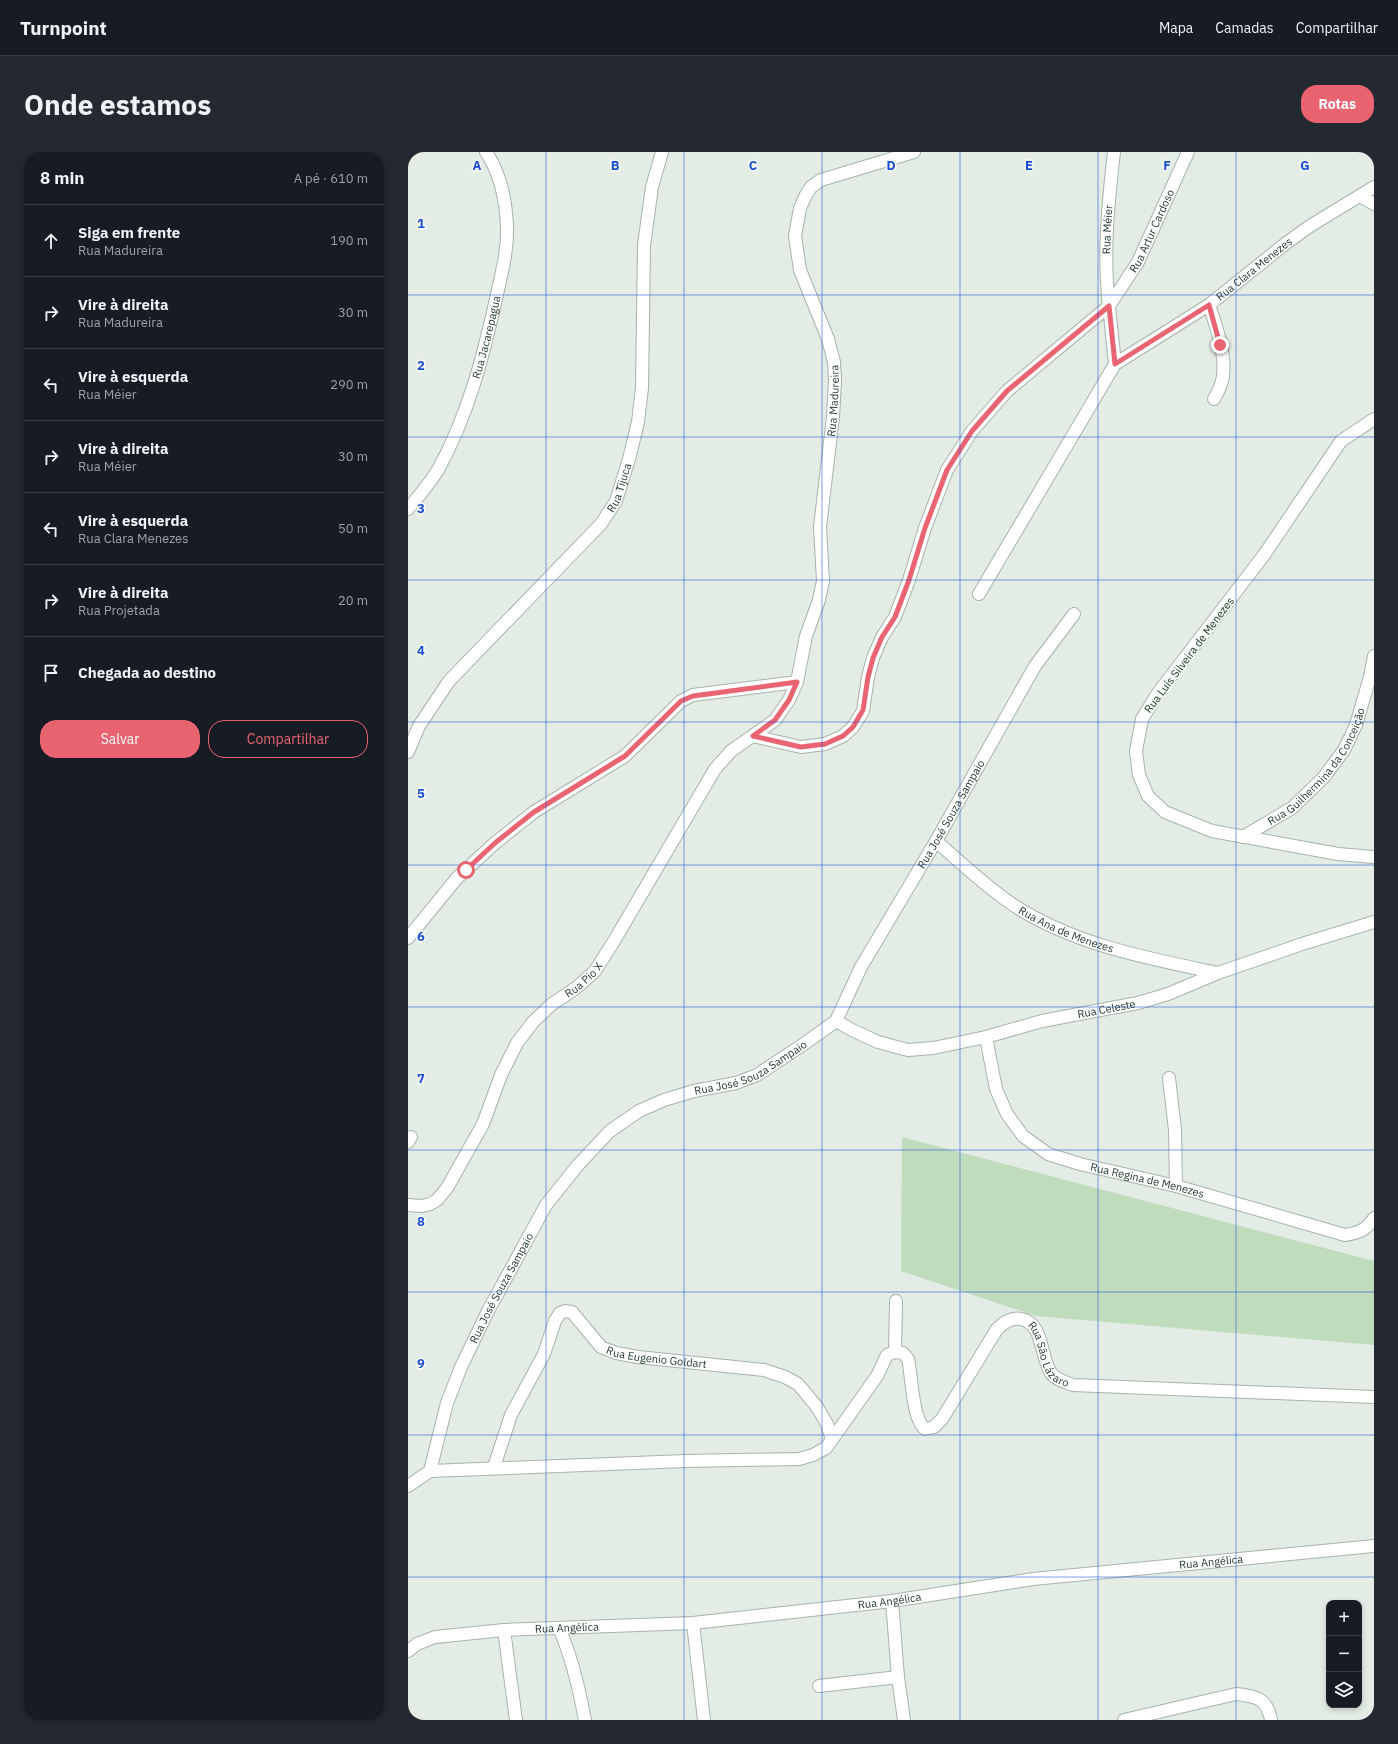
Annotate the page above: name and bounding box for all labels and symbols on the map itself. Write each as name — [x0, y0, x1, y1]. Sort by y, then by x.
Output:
text: A — [473, 157, 482, 174]
text: B — [611, 157, 620, 174]
text: C — [749, 157, 758, 174]
text: D — [886, 157, 896, 174]
text: E — [1025, 157, 1033, 174]
text: F — [1163, 157, 1171, 174]
text: G — [1300, 157, 1310, 174]
street label: Rua Artur Cardoso — [1126, 187, 1177, 275]
street label: Rua Méier — [1099, 204, 1116, 254]
text: 1 — [417, 215, 425, 232]
street label: Rua Clara Menezes — [1213, 234, 1295, 304]
street label: Rua Jacarepagua — [469, 294, 503, 380]
route end — [1211, 336, 1229, 354]
text: 2 — [417, 357, 425, 374]
street label: Rua Madureira — [824, 364, 842, 437]
street label: Rua Tijuca — [604, 461, 634, 515]
text: 3 — [417, 500, 425, 517]
street label: Rua Luís Silveira de Menezes — [1141, 594, 1237, 716]
text: 4 — [417, 642, 425, 659]
street label: Rua Guilhermina da Conceição — [1265, 706, 1368, 828]
street label: Rua José Souza Sampaio — [914, 757, 988, 871]
text: 5 — [417, 785, 425, 802]
route start — [457, 861, 475, 879]
street label: Rua Ana de Menezes — [1016, 903, 1115, 956]
text: 6 — [417, 928, 425, 945]
street label: Rua Pio X — [562, 959, 606, 1001]
street label: Rua Celeste — [1076, 997, 1137, 1021]
street label: Rua José Souza Sampaio — [693, 1037, 810, 1098]
text: 7 — [417, 1070, 425, 1087]
street label: Rua Regina de Menezes — [1089, 1160, 1206, 1201]
text: 8 — [417, 1213, 425, 1230]
street label: Rua José Souza Sampaio — [466, 1230, 536, 1346]
street label: Rua São Lázaro — [1025, 1318, 1071, 1390]
street label: Rua Eugenio Goldart — [604, 1343, 707, 1371]
text: 9 — [417, 1355, 425, 1372]
street label: Rua Angélica — [1178, 1552, 1244, 1572]
street label: Rua Angélica — [857, 1589, 922, 1612]
street label: Rua Angélica — [535, 1619, 599, 1636]

